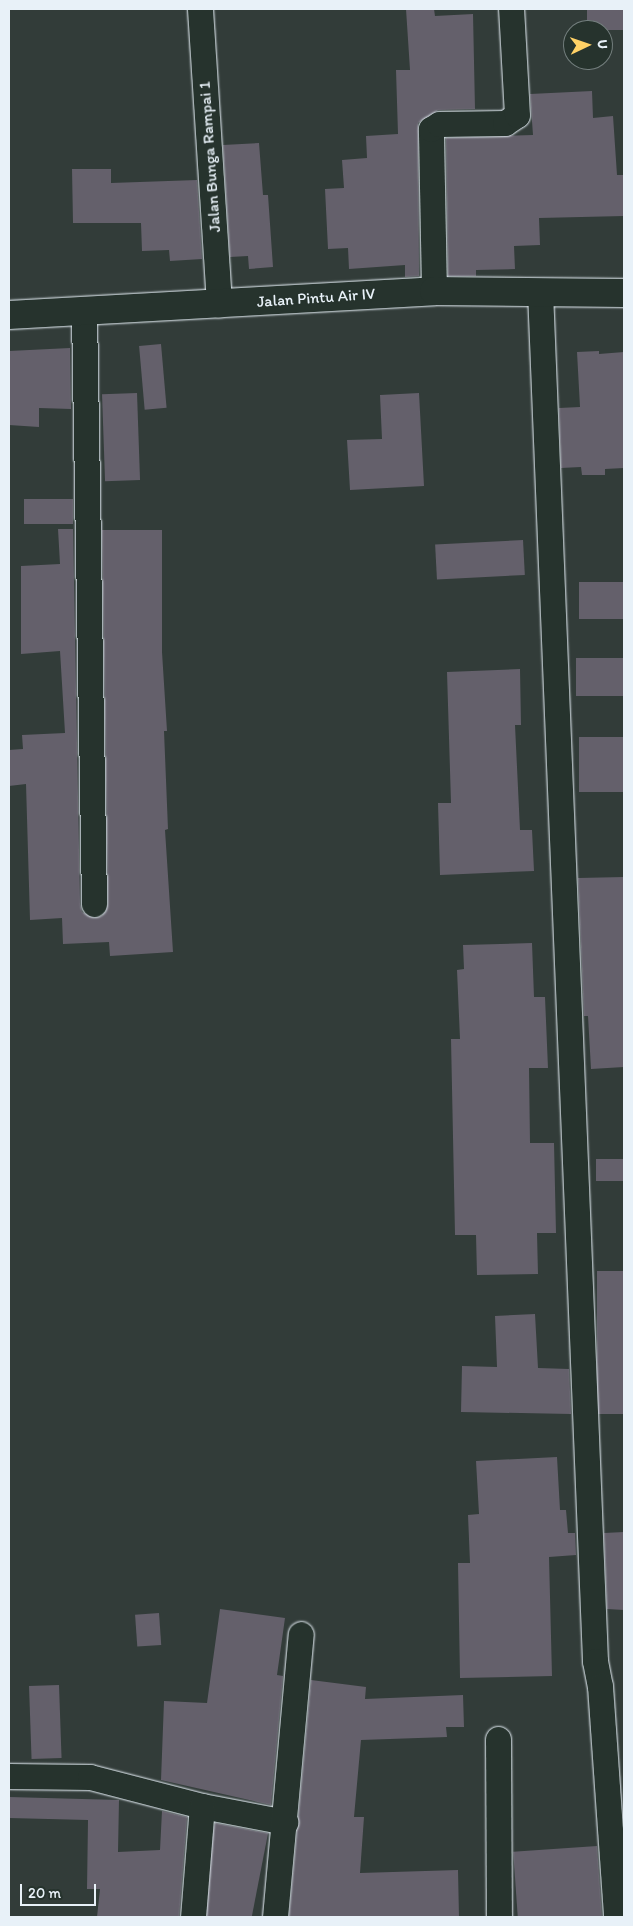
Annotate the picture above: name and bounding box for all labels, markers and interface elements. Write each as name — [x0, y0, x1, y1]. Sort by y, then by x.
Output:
north arrow — [563, 20, 613, 70]
text: U — [594, 39, 611, 49]
street label: Jalan Bunga Rampai 1 — [195, 81, 225, 233]
street label: Jalan Pintu Air IV — [255, 284, 377, 312]
scale bar — [22, 1874, 99, 1906]
text: 20 m — [28, 1884, 61, 1902]

